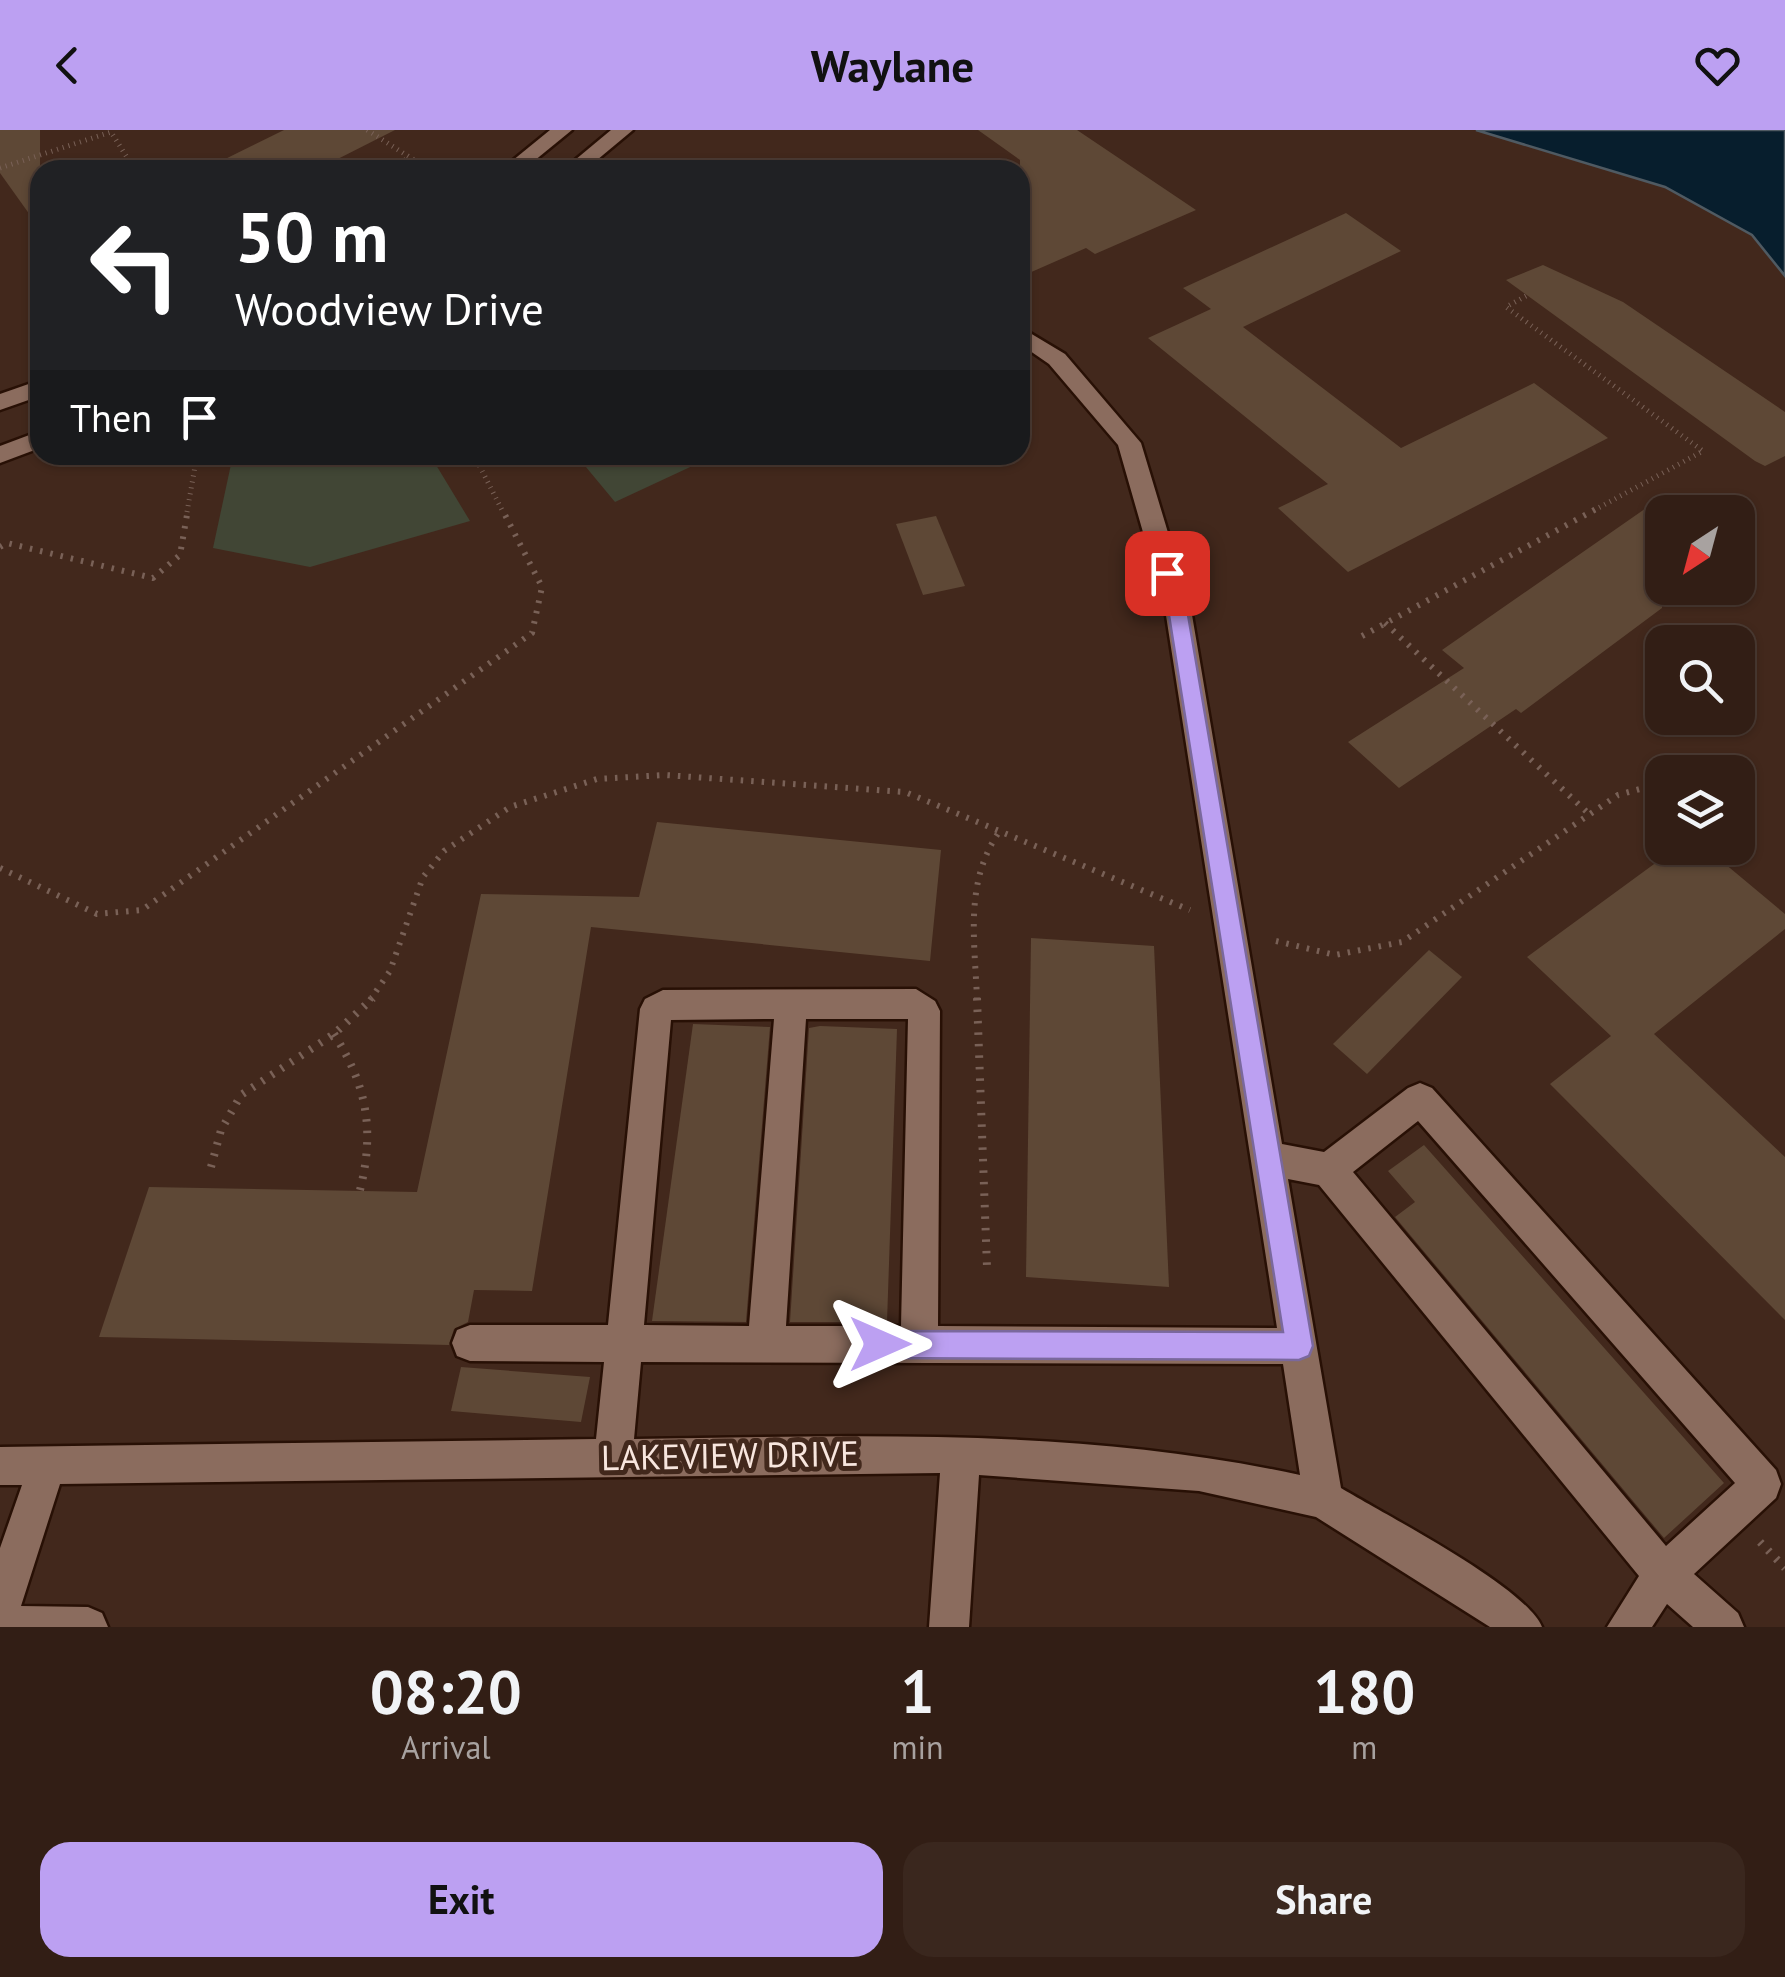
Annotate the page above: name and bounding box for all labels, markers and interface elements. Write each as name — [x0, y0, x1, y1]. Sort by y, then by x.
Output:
text: Waylane — [811, 36, 974, 94]
icon: back — [40, 38, 95, 93]
icon: heart — [1690, 38, 1745, 93]
text: 50 m — [235, 191, 388, 281]
icon: left — [70, 200, 200, 330]
text: Woodview Drive — [235, 279, 544, 337]
icon: arrive — [172, 390, 227, 445]
text: Then — [70, 393, 152, 442]
north arrow — [1645, 495, 1755, 605]
map controls — [1645, 495, 1755, 865]
pin — [1125, 531, 1210, 616]
icon: arrive — [1140, 546, 1195, 601]
button: search — [1645, 625, 1755, 735]
button: layers — [1645, 755, 1755, 865]
position arrow — [828, 1292, 932, 1396]
street label: LAKEVIEW DRIVE — [601, 1430, 859, 1480]
text: 08:20 — [370, 1652, 522, 1730]
text: 1 — [901, 1652, 935, 1730]
text: 180 — [1313, 1652, 1415, 1730]
text: Arrival — [401, 1726, 491, 1768]
text: min — [892, 1726, 944, 1768]
text: m — [1351, 1726, 1377, 1768]
button: Exit — [40, 1842, 883, 1957]
button: Share — [903, 1842, 1745, 1957]

